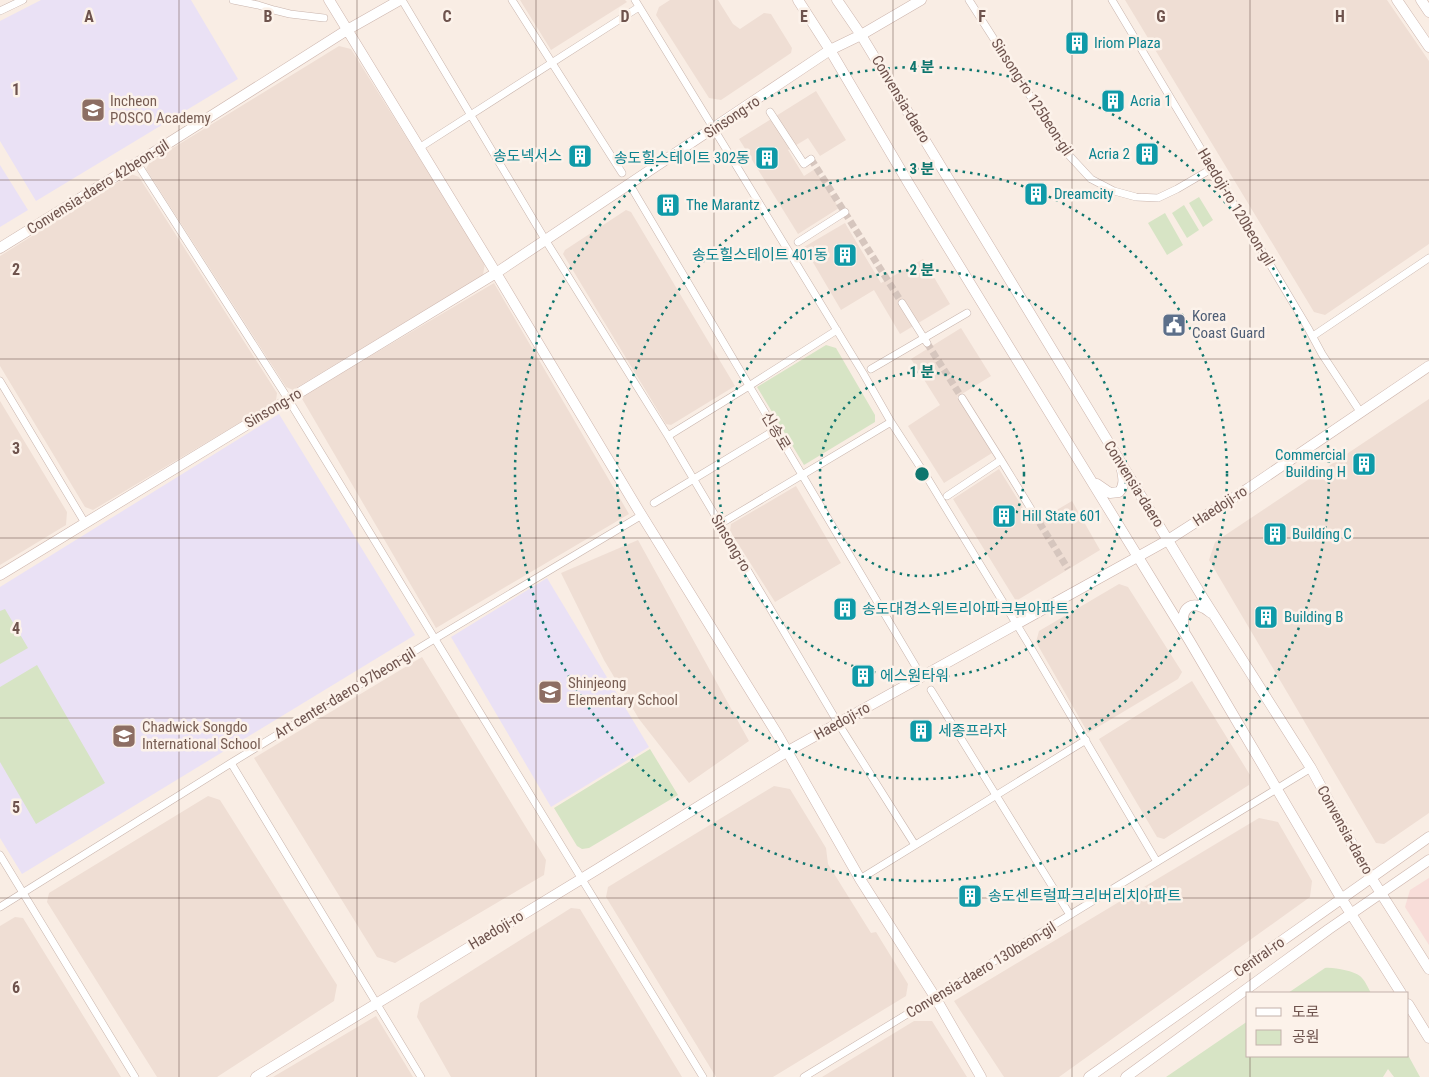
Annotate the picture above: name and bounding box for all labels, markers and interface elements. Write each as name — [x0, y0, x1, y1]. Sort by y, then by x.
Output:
text: A — [84, 7, 94, 26]
text: B — [264, 7, 273, 26]
text: C — [442, 7, 452, 26]
text: D — [620, 7, 630, 26]
text: E — [800, 7, 808, 26]
text: F — [978, 7, 986, 26]
text: G — [1156, 7, 1166, 26]
text: H — [1335, 7, 1345, 26]
building icon: Iriom Plaza — [1064, 30, 1090, 56]
place label: Iriom Plaza — [1094, 34, 1161, 52]
street label: Sinsong-ro 125beon-gil — [987, 35, 1077, 159]
street label: Convensia-daero — [868, 52, 934, 146]
text: 4 분 — [910, 58, 935, 76]
text: 1 — [12, 80, 20, 99]
building icon: Acria 1 — [1100, 88, 1126, 114]
place label: Incheon POSCO Academy — [110, 92, 211, 127]
street label: Sinsong-ro — [701, 92, 763, 142]
place label: Acria 1 — [1130, 92, 1172, 110]
school or university icon: Incheon POSCO Academy — [80, 97, 106, 123]
street label: Convensia-daero 42beon-gil — [24, 136, 172, 238]
building icon: Acria 2 — [1134, 141, 1160, 167]
building icon: 송도넥서스 — [567, 143, 593, 169]
building icon: 송도힐스테이트 302동 — [754, 145, 780, 171]
place label: Acria 2 — [1088, 145, 1130, 163]
street label: Haedoji-ro 120beon-gil — [1194, 145, 1278, 269]
place label: 송도넥서스 — [493, 147, 562, 165]
place label: 송도힐스테이트 302동 — [614, 149, 750, 167]
text: 3 분 — [910, 160, 935, 178]
building icon: Dreamcity — [1023, 181, 1049, 207]
place label: Dreamcity — [1054, 185, 1114, 203]
building icon: The Marantz — [655, 192, 681, 218]
place label: The Marantz — [686, 196, 760, 214]
building icon: 송도힐스테이트 401동 — [832, 242, 858, 268]
place label: 송도힐스테이트 401동 — [692, 246, 828, 264]
text: 2 — [12, 260, 20, 279]
text: 2 분 — [910, 261, 935, 279]
place label: Korea Coast Guard — [1192, 307, 1265, 342]
public building icon: Korea Coast Guard — [1161, 312, 1187, 338]
text: 1 분 — [910, 363, 935, 381]
street label: Sinsong-ro — [241, 384, 305, 432]
street label: 신송로 — [758, 409, 794, 453]
street label: Convensia-daero — [1100, 437, 1168, 531]
text: 3 — [12, 439, 20, 458]
place label: Commercial Building H — [1275, 446, 1346, 481]
building icon: Commercial Building H — [1351, 451, 1377, 477]
centre of rings — [913, 465, 931, 483]
street label: Haedoji-ro — [1190, 482, 1250, 530]
building icon: Hill State 601 — [991, 503, 1017, 529]
place label: Hill State 601 — [1022, 507, 1102, 525]
street label: Sinsong-ro — [707, 511, 755, 575]
building icon: Building C — [1262, 521, 1288, 547]
place label: Building C — [1292, 525, 1352, 543]
building icon: 송도대경스위트리아파크뷰아파트 — [832, 596, 858, 622]
place label: 송도대경스위트리아파크뷰아파트 — [862, 600, 1069, 618]
building icon: Building B — [1253, 604, 1279, 630]
place label: Building B — [1284, 608, 1344, 626]
text: 4 — [12, 619, 20, 638]
street label: Art center-daero 97beon-gil — [271, 644, 419, 742]
building icon: 에스원타워 — [850, 663, 876, 689]
place label: 에스원타워 — [880, 667, 949, 685]
place label: Shinjeong Elementary School — [568, 674, 678, 709]
school or university icon: Shinjeong Elementary School — [537, 679, 563, 705]
street label: Haedoji-ro — [811, 698, 873, 744]
place label: Chadwick Songdo International School — [142, 718, 261, 753]
building icon: 세종프라자 — [908, 718, 934, 744]
place label: 세종프라자 — [938, 722, 1007, 740]
school or university icon: Chadwick Songdo International School — [111, 723, 137, 749]
street label: Convensia-daero — [1313, 782, 1377, 878]
text: 5 — [12, 798, 20, 817]
building icon: 송도센트럴파크리버리치아파트 — [957, 883, 983, 909]
place label: 송도센트럴파크리버리치아파트 — [988, 887, 1181, 905]
street label: Haedoji-ro — [465, 907, 527, 953]
street label: Convensia-daero 130beon-gil — [903, 918, 1059, 1022]
street label: Central-ro — [1230, 933, 1288, 981]
text: 6 — [12, 978, 20, 997]
legend — [1246, 992, 1409, 1057]
text: 도로 — [1292, 1003, 1320, 1021]
text: 공원 — [1292, 1028, 1320, 1046]

